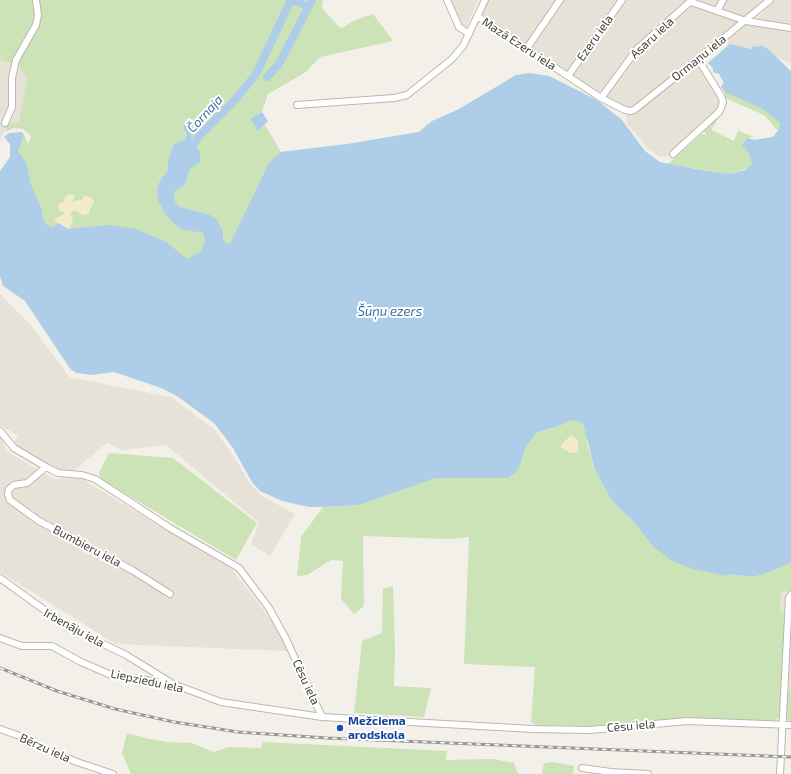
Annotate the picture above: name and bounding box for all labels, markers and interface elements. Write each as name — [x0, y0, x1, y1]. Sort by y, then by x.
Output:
street label: Ezeru iela — [574, 12, 616, 64]
street label: Asaru iela — [627, 14, 677, 62]
street label: Mazā Ezeru iela — [479, 15, 559, 73]
street label: Ormaņu iela — [669, 32, 729, 84]
water label: Čornaja — [184, 92, 226, 136]
water label: Šūņu ezers — [358, 304, 422, 320]
street label: Bumbieru iela — [51, 522, 123, 570]
street label: Irbenāju iela — [41, 605, 107, 651]
street label: Cēsu iela — [289, 657, 323, 707]
street label: Liepziedu iela — [109, 666, 185, 696]
place label: Mežciema arodskola — [348, 714, 406, 742]
street label: Cēsu iela — [606, 717, 656, 735]
marker: Mežciema arodskola — [335, 723, 345, 733]
street label: Bērzu iela — [17, 730, 73, 766]

